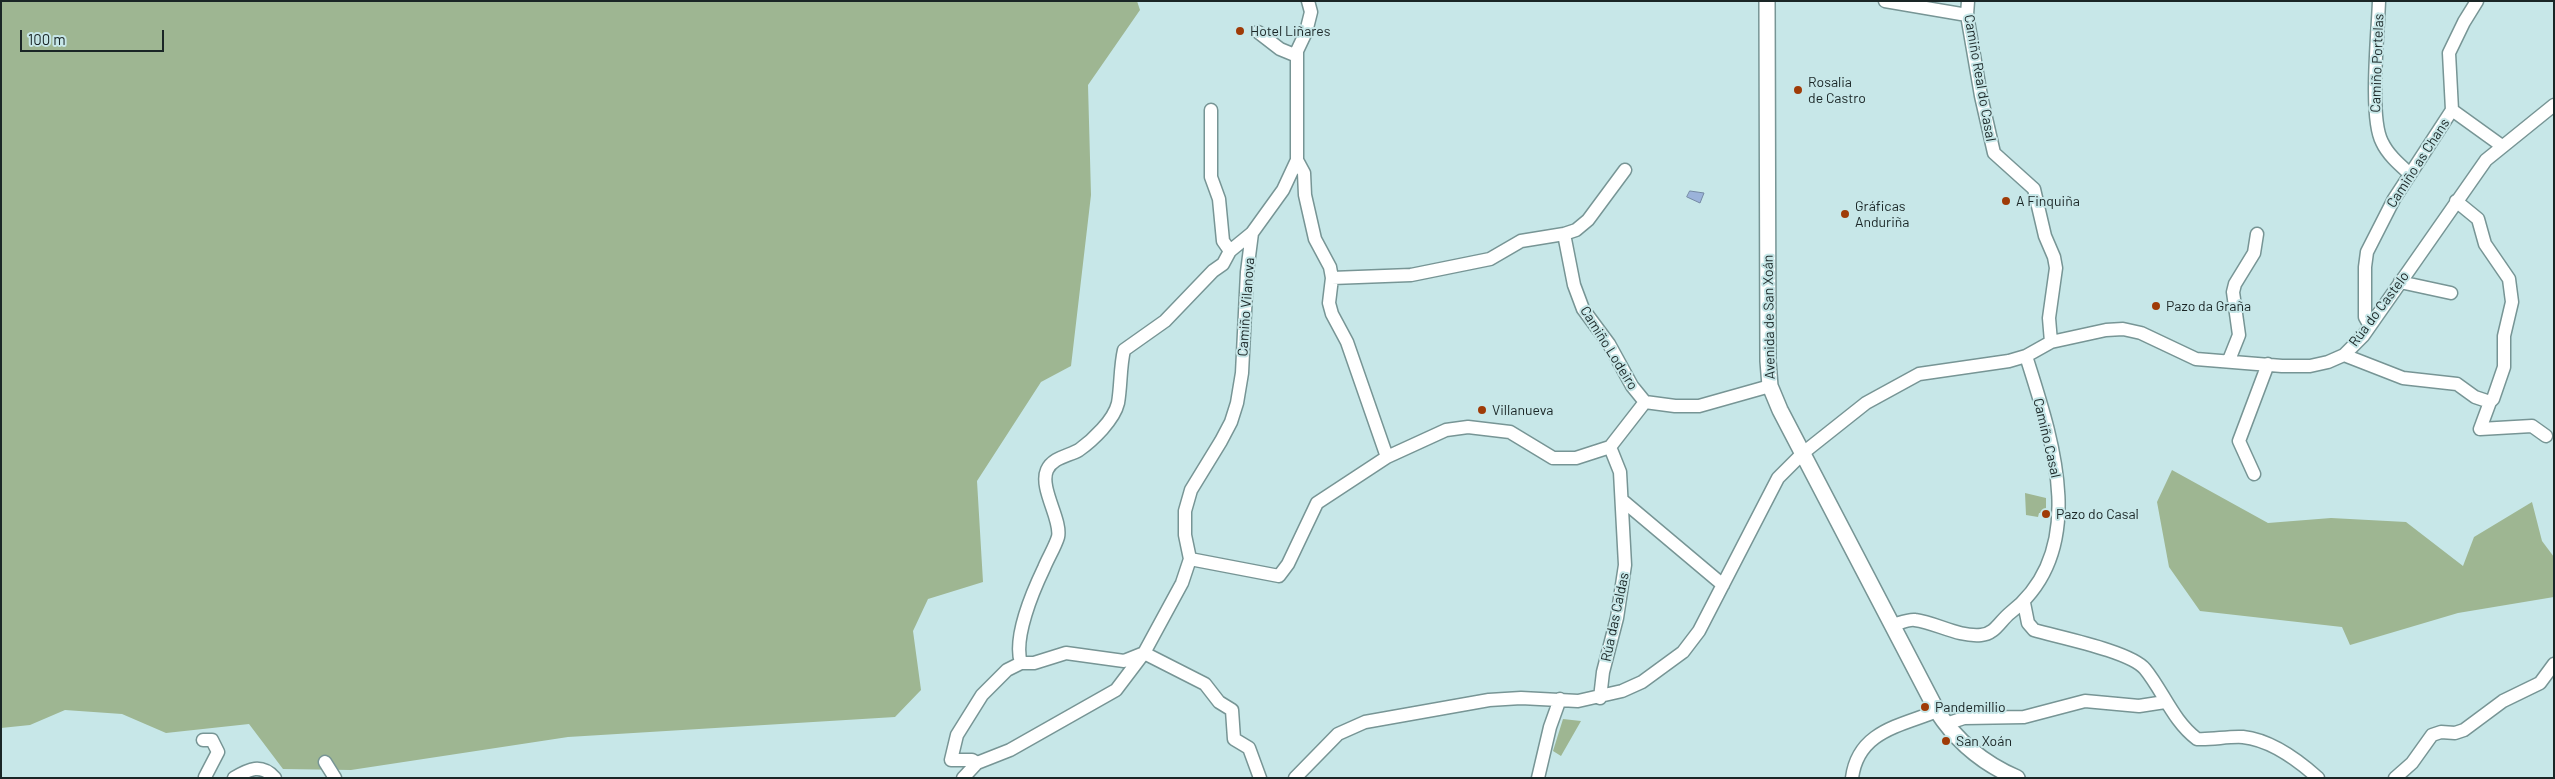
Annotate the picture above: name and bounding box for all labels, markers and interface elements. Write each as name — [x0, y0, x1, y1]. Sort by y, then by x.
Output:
street label: Camiño Real do Casal — [1961, 13, 1999, 143]
street label: Camiño Portelas — [2367, 13, 2387, 113]
scale bar — [22, 20, 166, 52]
place label: Hotel Liñares — [1250, 23, 1330, 39]
marker: Hotel Liñares — [1234, 25, 1246, 37]
text: 100 m — [28, 30, 66, 48]
place label: Rosalia de Castro — [1808, 74, 1866, 106]
marker: Rosalia de Castro — [1792, 84, 1804, 96]
street label: Camiño as Chans — [2383, 115, 2453, 211]
place label: A Finquiña — [2016, 193, 2080, 209]
marker: A Finquiña — [2000, 195, 2012, 207]
place label: Gráficas Anduriña — [1855, 198, 1909, 230]
marker: Gráficas Anduriña — [1839, 208, 1851, 220]
street label: Avenida de San Xoán — [1760, 255, 1778, 379]
street label: Camiño Vilanova — [1234, 257, 1258, 357]
street label: Rúa do Castelo — [2345, 268, 2413, 350]
place label: Pazo da Graña — [2166, 298, 2251, 314]
marker: Pazo da Graña — [2150, 300, 2162, 312]
street label: Camiño Lodeiro — [1577, 303, 1641, 393]
street label: Camiño Casal — [2030, 396, 2064, 480]
place label: Villanueva — [1492, 402, 1553, 418]
marker: Villanueva — [1476, 404, 1488, 416]
place label: Pazo do Casal — [2056, 506, 2139, 522]
marker: Pazo do Casal — [2040, 508, 2052, 520]
street label: Rúa das Caldas — [1597, 571, 1633, 663]
place label: Pandemillio — [1935, 699, 2006, 715]
marker: Pandemillio — [1919, 701, 1931, 713]
place label: San Xoán — [1956, 733, 2012, 749]
marker: San Xoán — [1940, 735, 1952, 747]

